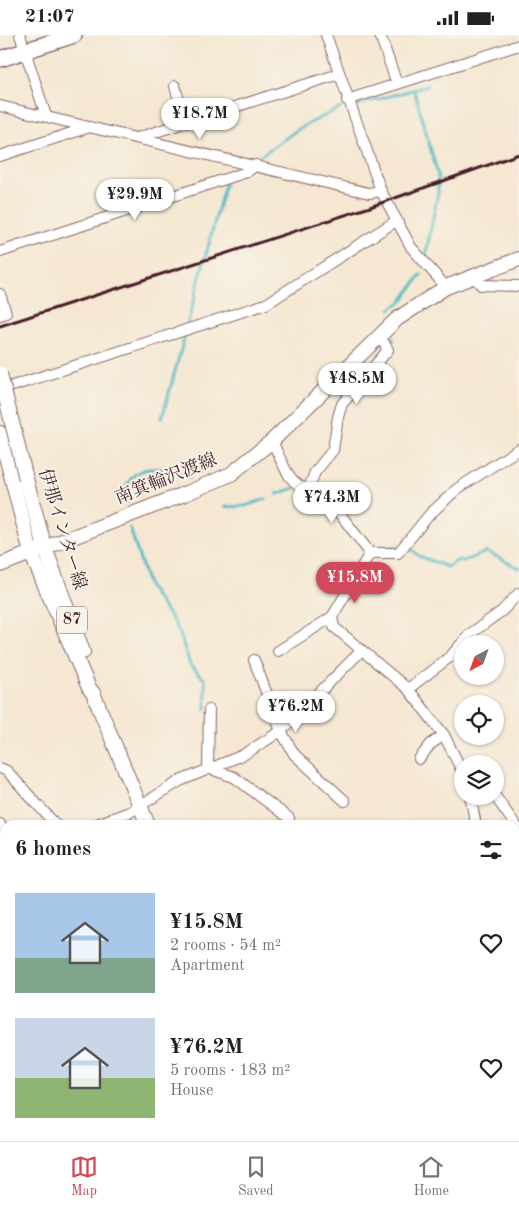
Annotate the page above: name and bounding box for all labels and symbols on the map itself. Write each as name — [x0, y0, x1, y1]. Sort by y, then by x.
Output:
pin: ¥18.7M — [159, 97, 241, 140]
pin: ¥29.9M — [94, 179, 176, 221]
pin: ¥48.5M — [316, 363, 398, 405]
street label: 南箕輪沢渡線 — [112, 449, 219, 508]
street label: 伊那インター線 — [35, 466, 91, 592]
pin: ¥74.3M — [291, 481, 373, 524]
pin: ¥15.8M — [314, 561, 396, 604]
road number: 87 — [57, 607, 87, 633]
north arrow — [454, 635, 504, 685]
pin: ¥76.2M — [255, 691, 337, 733]

